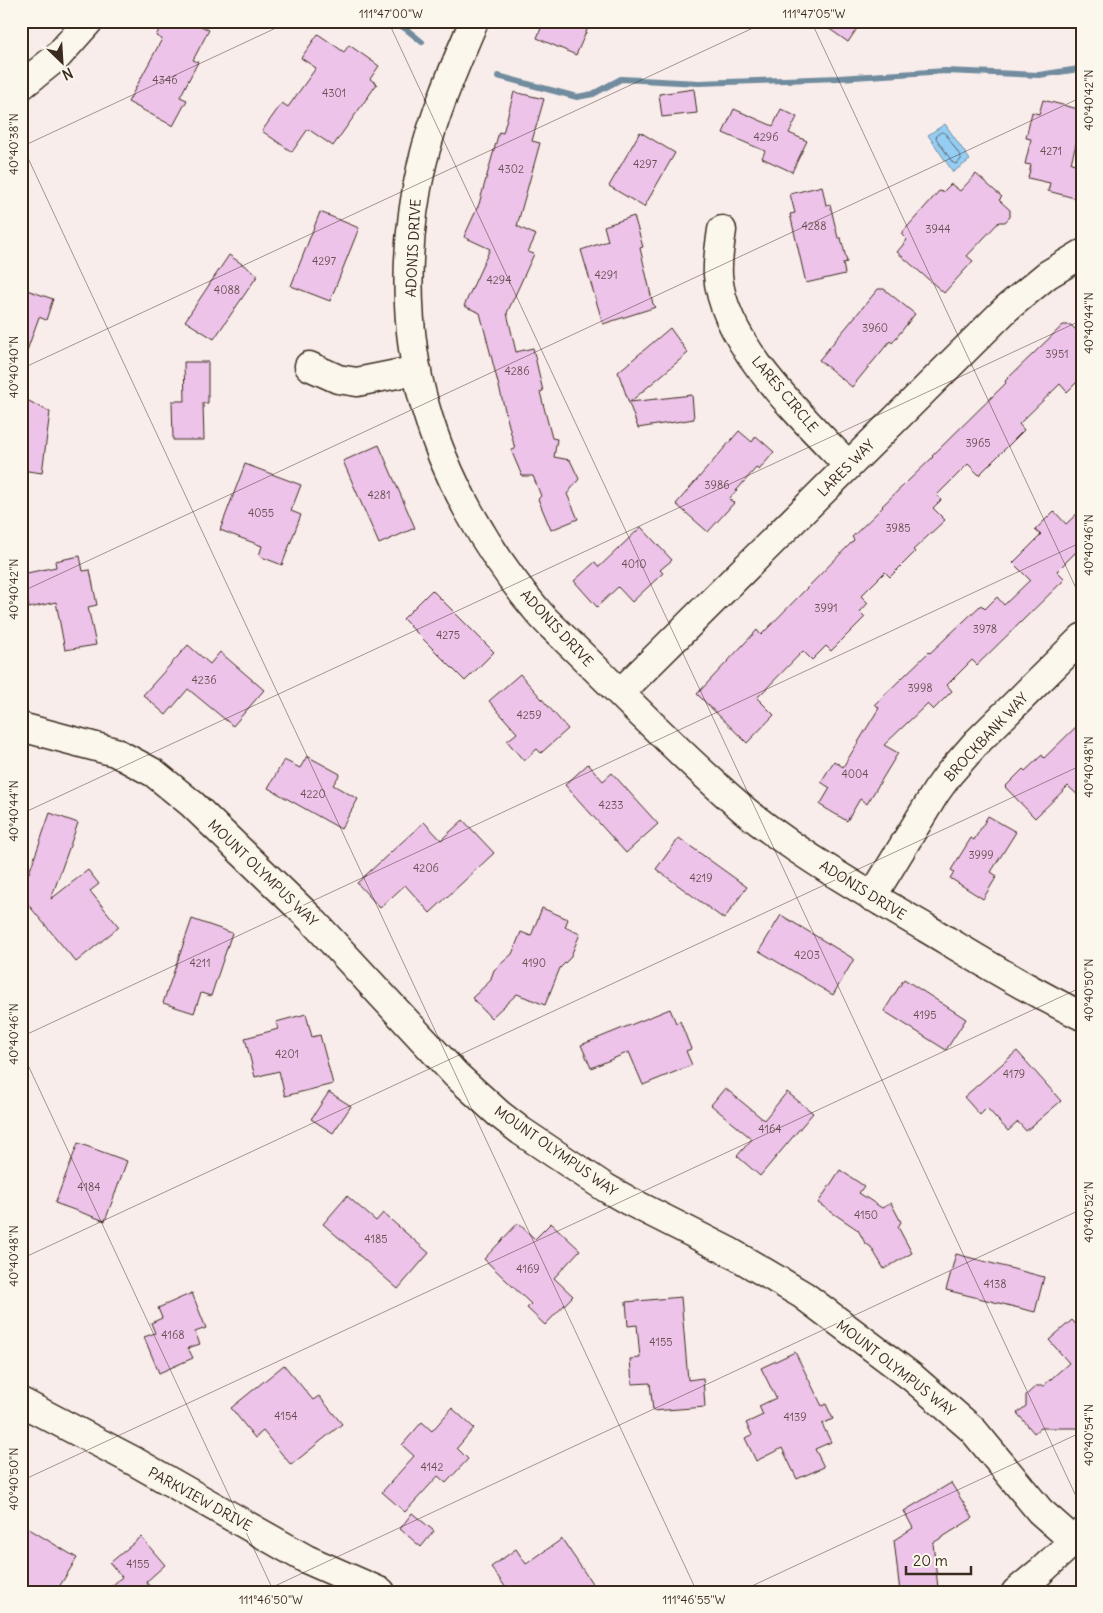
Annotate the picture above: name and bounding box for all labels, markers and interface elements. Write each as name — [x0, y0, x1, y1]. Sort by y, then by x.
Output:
text: 111°47'00"W — [359, 6, 423, 21]
text: 111°47'05"W — [783, 6, 845, 21]
north arrow — [38, 38, 88, 88]
text: N — [59, 64, 76, 84]
text: 40°40'42"N — [1081, 69, 1096, 131]
house number: 4346 — [152, 73, 178, 87]
house number: 4301 — [322, 86, 346, 100]
text: 40°40'38"N — [6, 113, 21, 175]
house number: 4296 — [753, 130, 779, 144]
house number: 4271 — [1040, 144, 1062, 158]
house number: 4297 — [633, 157, 658, 171]
house number: 4302 — [498, 162, 524, 176]
street label: ADONIS DRIVE — [401, 198, 425, 298]
house number: 4288 — [801, 219, 827, 233]
house number: 3944 — [925, 222, 951, 236]
house number: 4297 — [312, 254, 337, 268]
house number: 4291 — [594, 268, 618, 282]
house number: 4294 — [486, 273, 512, 287]
house number: 4088 — [214, 283, 240, 297]
text: 40°40'44"N — [1081, 292, 1096, 354]
house number: 3960 — [862, 321, 888, 335]
text: 40°40'40"N — [6, 336, 21, 398]
house number: 3951 — [1045, 347, 1069, 361]
street label: LARES CIRCLE — [748, 352, 822, 436]
house number: 4286 — [504, 364, 530, 378]
street label: LARES WAY — [814, 436, 878, 500]
house number: 3965 — [965, 436, 991, 450]
house number: 3986 — [704, 478, 730, 492]
house number: 4281 — [367, 488, 391, 502]
house number: 4055 — [248, 506, 274, 520]
text: 40°40'46"N — [1081, 514, 1096, 576]
house number: 3985 — [885, 521, 911, 535]
house number: 4010 — [621, 557, 647, 571]
text: 40°40'42"N — [6, 558, 21, 620]
street label: ADONIS DRIVE — [517, 586, 597, 670]
house number: 3991 — [814, 601, 838, 615]
house number: 3978 — [973, 622, 997, 636]
house number: 4275 — [436, 628, 460, 642]
house number: 4236 — [192, 673, 216, 687]
house number: 3998 — [907, 681, 933, 695]
street label: BROCKBANK WAY — [940, 689, 1032, 785]
house number: 4259 — [516, 708, 542, 722]
text: 40°40'48"N — [1081, 736, 1096, 798]
house number: 4004 — [841, 767, 869, 781]
text: 40°40'44"N — [6, 780, 21, 842]
house number: 4220 — [300, 787, 326, 801]
house number: 4233 — [599, 798, 623, 812]
street label: MOUNT OLYMPUS WAY — [204, 816, 322, 930]
house number: 3999 — [968, 848, 994, 862]
street label: ADONIS DRIVE — [816, 856, 910, 924]
house number: 4206 — [413, 861, 439, 875]
house number: 4219 — [689, 871, 713, 885]
house number: 4203 — [794, 948, 820, 962]
house number: 4211 — [189, 956, 211, 970]
house number: 4190 — [522, 956, 546, 970]
text: 40°40'50"N — [1081, 959, 1096, 1021]
text: 40°40'46"N — [6, 1003, 21, 1065]
house number: 4195 — [913, 1008, 937, 1022]
house number: 4201 — [275, 1047, 299, 1061]
house number: 4179 — [1003, 1067, 1025, 1081]
street label: MOUNT OLYMPUS WAY — [491, 1102, 621, 1200]
house number: 4164 — [758, 1122, 782, 1136]
house number: 4184 — [77, 1180, 101, 1194]
text: 40°40'52"N — [1081, 1181, 1096, 1243]
house number: 4150 — [854, 1208, 878, 1222]
text: 40°40'48"N — [6, 1225, 21, 1287]
house number: 4185 — [364, 1232, 388, 1246]
house number: 4169 — [516, 1262, 540, 1276]
house number: 4138 — [983, 1277, 1007, 1291]
street label: MOUNT OLYMPUS WAY — [833, 1316, 959, 1420]
house number: 4168 — [161, 1328, 185, 1342]
house number: 4155 — [649, 1335, 673, 1349]
text: 40°40'54"N — [1081, 1404, 1096, 1466]
house number: 4154 — [274, 1409, 298, 1423]
house number: 4139 — [783, 1410, 807, 1424]
text: 40°40'50"N — [6, 1448, 21, 1510]
house number: 4142 — [420, 1460, 444, 1474]
street label: PARKVIEW DRIVE — [145, 1463, 255, 1535]
scale bar — [906, 1543, 970, 1575]
text: 20 m — [913, 1551, 948, 1570]
house number: 4155 — [126, 1557, 150, 1571]
text: 111°46'50"W — [239, 1592, 303, 1607]
text: 111°46'55"W — [663, 1592, 726, 1607]

